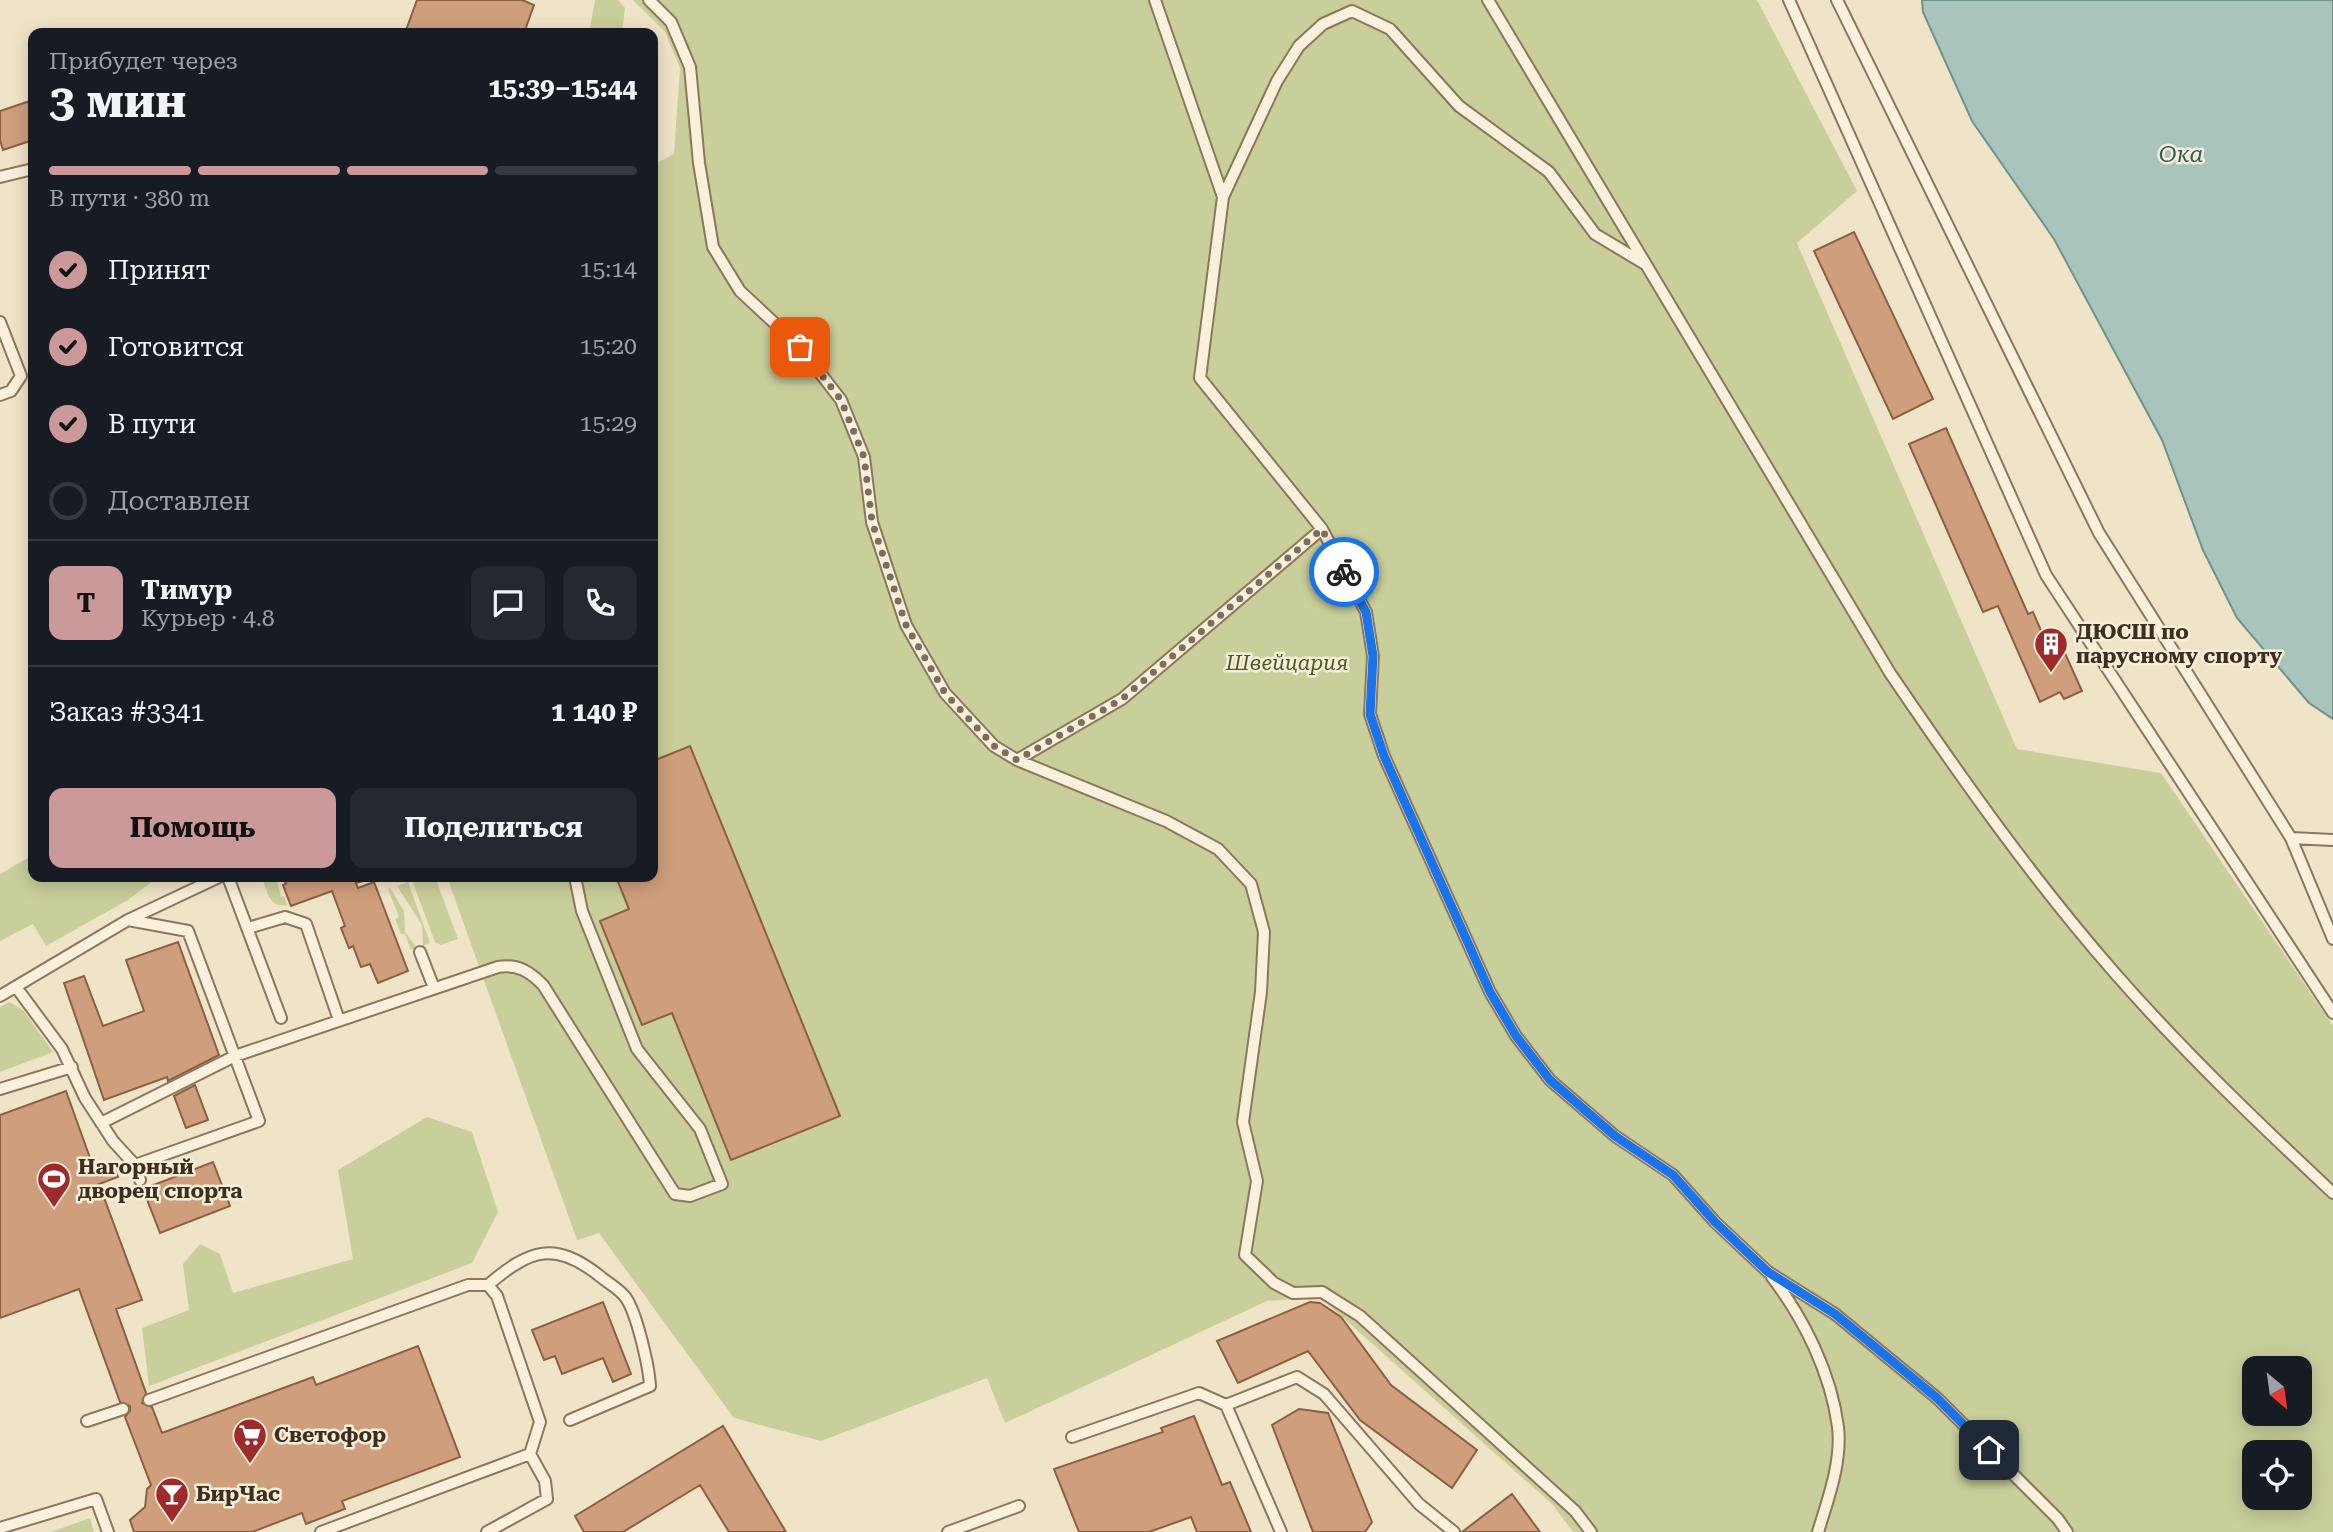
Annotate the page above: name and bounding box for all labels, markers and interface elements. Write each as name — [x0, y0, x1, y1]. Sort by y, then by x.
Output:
text: Прибудет через — [49, 48, 238, 75]
text: 15:39–15:44 — [488, 73, 637, 103]
text: 3 мин — [49, 74, 186, 128]
water label: Ока — [2159, 141, 2203, 168]
text: В пути · 380 m — [49, 185, 210, 212]
icon: check — [49, 251, 87, 289]
text: Принят — [108, 255, 210, 285]
text: 15:14 — [580, 256, 637, 283]
pin — [770, 317, 830, 377]
icon: check — [49, 328, 87, 366]
icon: bag — [781, 328, 819, 366]
text: Готовится — [108, 332, 244, 362]
text: 15:20 — [580, 333, 637, 360]
icon: check — [49, 405, 87, 443]
text: В пути — [108, 409, 196, 439]
text: 15:29 — [580, 410, 637, 437]
text: Доставлен — [108, 486, 250, 516]
courier — [1309, 537, 1379, 607]
icon: bike — [1325, 553, 1363, 591]
button: chat — [471, 566, 545, 640]
button: phone — [563, 566, 637, 640]
text: Тимур — [141, 575, 232, 605]
text: Т — [77, 588, 95, 618]
text: Курьер · 4.8 — [141, 605, 275, 632]
place label: ДЮСШ по парусному спорту — [2076, 620, 2283, 668]
building icon: ДЮСШ по парусному спорту — [2032, 625, 2070, 674]
park label: Швейцария — [1225, 651, 1348, 675]
text: Заказ #3341 — [49, 697, 205, 727]
text: 1 140 ₽ — [551, 697, 637, 727]
button: Помощь — [49, 788, 336, 868]
button: Поделиться — [350, 788, 637, 868]
place label: Нагорный дворец спорта — [78, 1155, 243, 1203]
sports icon: Нагорный дворец спорта — [35, 1160, 73, 1209]
north arrow — [2242, 1356, 2312, 1426]
map controls — [2242, 1356, 2312, 1510]
supermarket icon: Светофор — [231, 1416, 269, 1465]
pin — [1959, 1420, 2019, 1480]
place label: Светофор — [274, 1423, 386, 1447]
icon: home — [1970, 1431, 2008, 1469]
button: locate — [2242, 1440, 2312, 1510]
bar icon: БирЧас — [153, 1475, 191, 1524]
place label: БирЧас — [196, 1482, 280, 1506]

